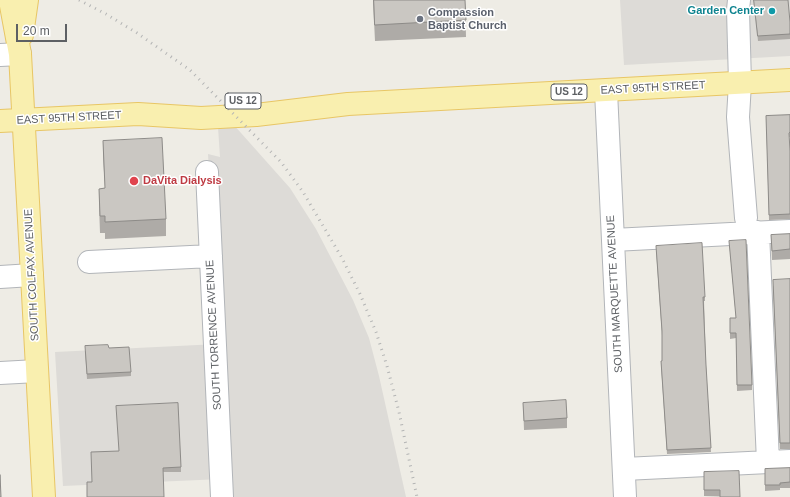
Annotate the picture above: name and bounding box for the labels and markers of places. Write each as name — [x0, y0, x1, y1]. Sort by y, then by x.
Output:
place label: Garden Center — [688, 4, 764, 18]
place label: Compassion Baptist Church — [428, 6, 507, 32]
marker: Garden Center — [767, 6, 777, 16]
marker: Compassion Baptist Church — [415, 14, 425, 24]
place label: DaVita Dialysis — [143, 174, 222, 188]
marker: DaVita Dialysis — [128, 175, 140, 187]

